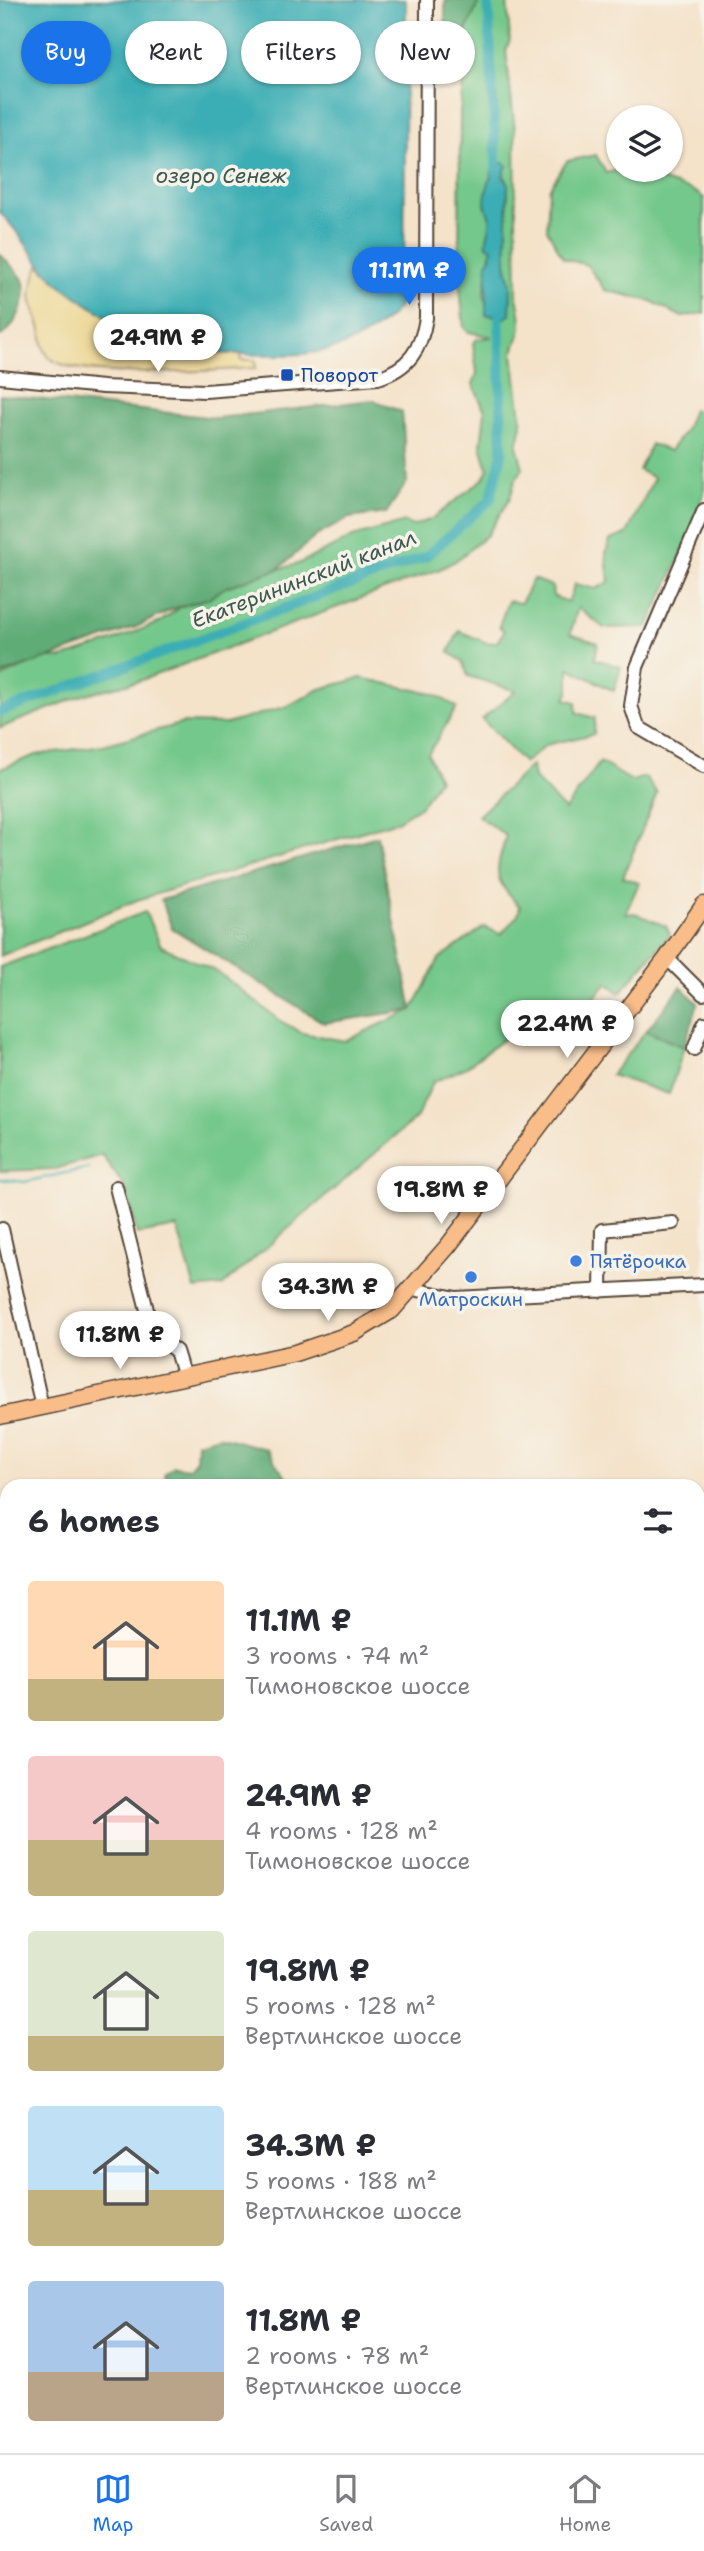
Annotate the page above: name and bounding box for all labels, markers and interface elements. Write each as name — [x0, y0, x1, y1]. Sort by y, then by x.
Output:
chip: Buy — [21, 21, 111, 84]
chip: Rent — [125, 21, 227, 84]
chip: Filters — [241, 21, 361, 84]
chip: New — [375, 21, 475, 84]
map controls — [606, 105, 683, 182]
button: layers — [606, 105, 683, 182]
water label: озеро Сенеж — [156, 162, 287, 190]
pin: 11.1M ₽ — [344, 247, 474, 307]
text: 11.1M ₽ — [368, 255, 450, 285]
pin: 24.9M ₽ — [93, 314, 223, 374]
text: 24.9M ₽ — [109, 322, 207, 352]
place label: Поворот — [301, 363, 378, 388]
marker: Поворот — [279, 367, 295, 383]
water label: Екатерининский канал — [188, 523, 420, 635]
pin: 22.4M ₽ — [502, 1000, 632, 1060]
text: 22.4M ₽ — [517, 1008, 617, 1038]
pin: 19.8M ₽ — [376, 1166, 506, 1226]
text: 19.8M ₽ — [393, 1174, 489, 1204]
place label: Пятёрочка — [590, 1249, 686, 1274]
marker: Пятёрочка — [568, 1253, 584, 1269]
pin: 34.3M ₽ — [263, 1264, 393, 1323]
marker: Матроскин — [463, 1269, 479, 1285]
text: 34.3M ₽ — [278, 1271, 378, 1301]
place label: Матроскин — [419, 1287, 523, 1312]
pin: 11.8M ₽ — [55, 1312, 185, 1371]
text: 11.8M ₽ — [75, 1319, 165, 1349]
text: 6 homes — [28, 1501, 160, 1542]
icon: filters — [639, 1502, 677, 1540]
text: 11.1M ₽ — [245, 1600, 352, 1641]
icon: home — [84, 1609, 168, 1693]
text: 3 rooms · 74 m² — [245, 1641, 429, 1671]
text: Тимоновское шоссе — [245, 1671, 471, 1701]
text: 24.9M ₽ — [245, 1775, 372, 1816]
icon: home — [84, 1784, 168, 1868]
text: 4 rooms · 128 m² — [245, 1816, 438, 1846]
text: Тимоновское шоссе — [245, 1846, 471, 1876]
text: 19.8M ₽ — [245, 1950, 370, 1991]
icon: home — [84, 1959, 168, 2043]
text: 5 rooms · 128 m² — [245, 1991, 436, 2021]
text: Вертлинское шоссе — [245, 2021, 462, 2051]
text: 34.3M ₽ — [245, 2125, 376, 2166]
icon: home — [84, 2134, 168, 2218]
text: 5 rooms · 188 m² — [245, 2166, 437, 2196]
text: Вертлинское шоссе — [245, 2196, 462, 2226]
text: 11.8M ₽ — [245, 2300, 361, 2341]
icon: home — [84, 2309, 168, 2393]
text: 2 rooms · 78 m² — [245, 2341, 429, 2371]
text: Вертлинское шоссе — [245, 2371, 462, 2401]
tab: Map — [93, 2470, 134, 2537]
tab: Saved — [319, 2470, 373, 2537]
tab: Home — [559, 2470, 611, 2537]

